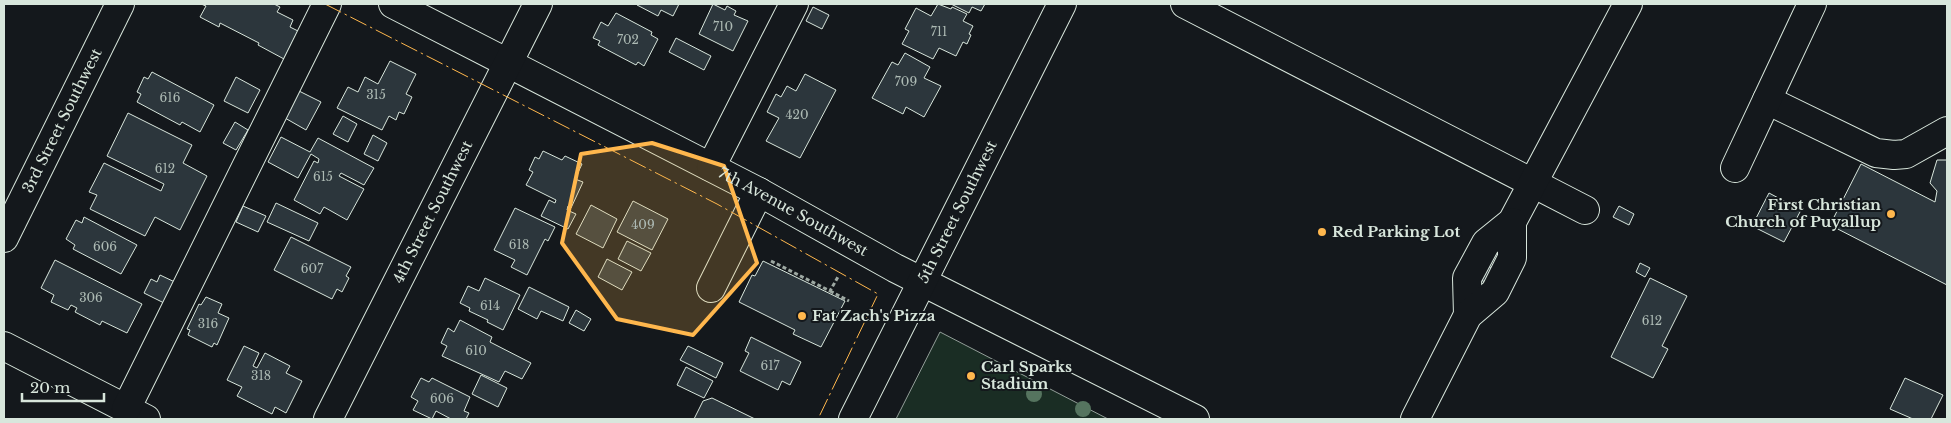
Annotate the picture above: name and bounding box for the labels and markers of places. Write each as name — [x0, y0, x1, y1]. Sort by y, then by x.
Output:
place label: First Christian Church of Puyallup — [1725, 195, 1881, 231]
marker: First Christian Church of Puyallup — [1885, 208, 1897, 220]
place label: Red Parking Lot — [1332, 222, 1460, 241]
marker: Red Parking Lot — [1316, 226, 1328, 238]
place label: Fat Zach's Pizza — [812, 306, 936, 325]
marker: Fat Zach's Pizza — [796, 310, 808, 322]
place label: Carl Sparks Stadium — [981, 357, 1072, 393]
marker: Carl Sparks Stadium — [965, 370, 977, 382]

